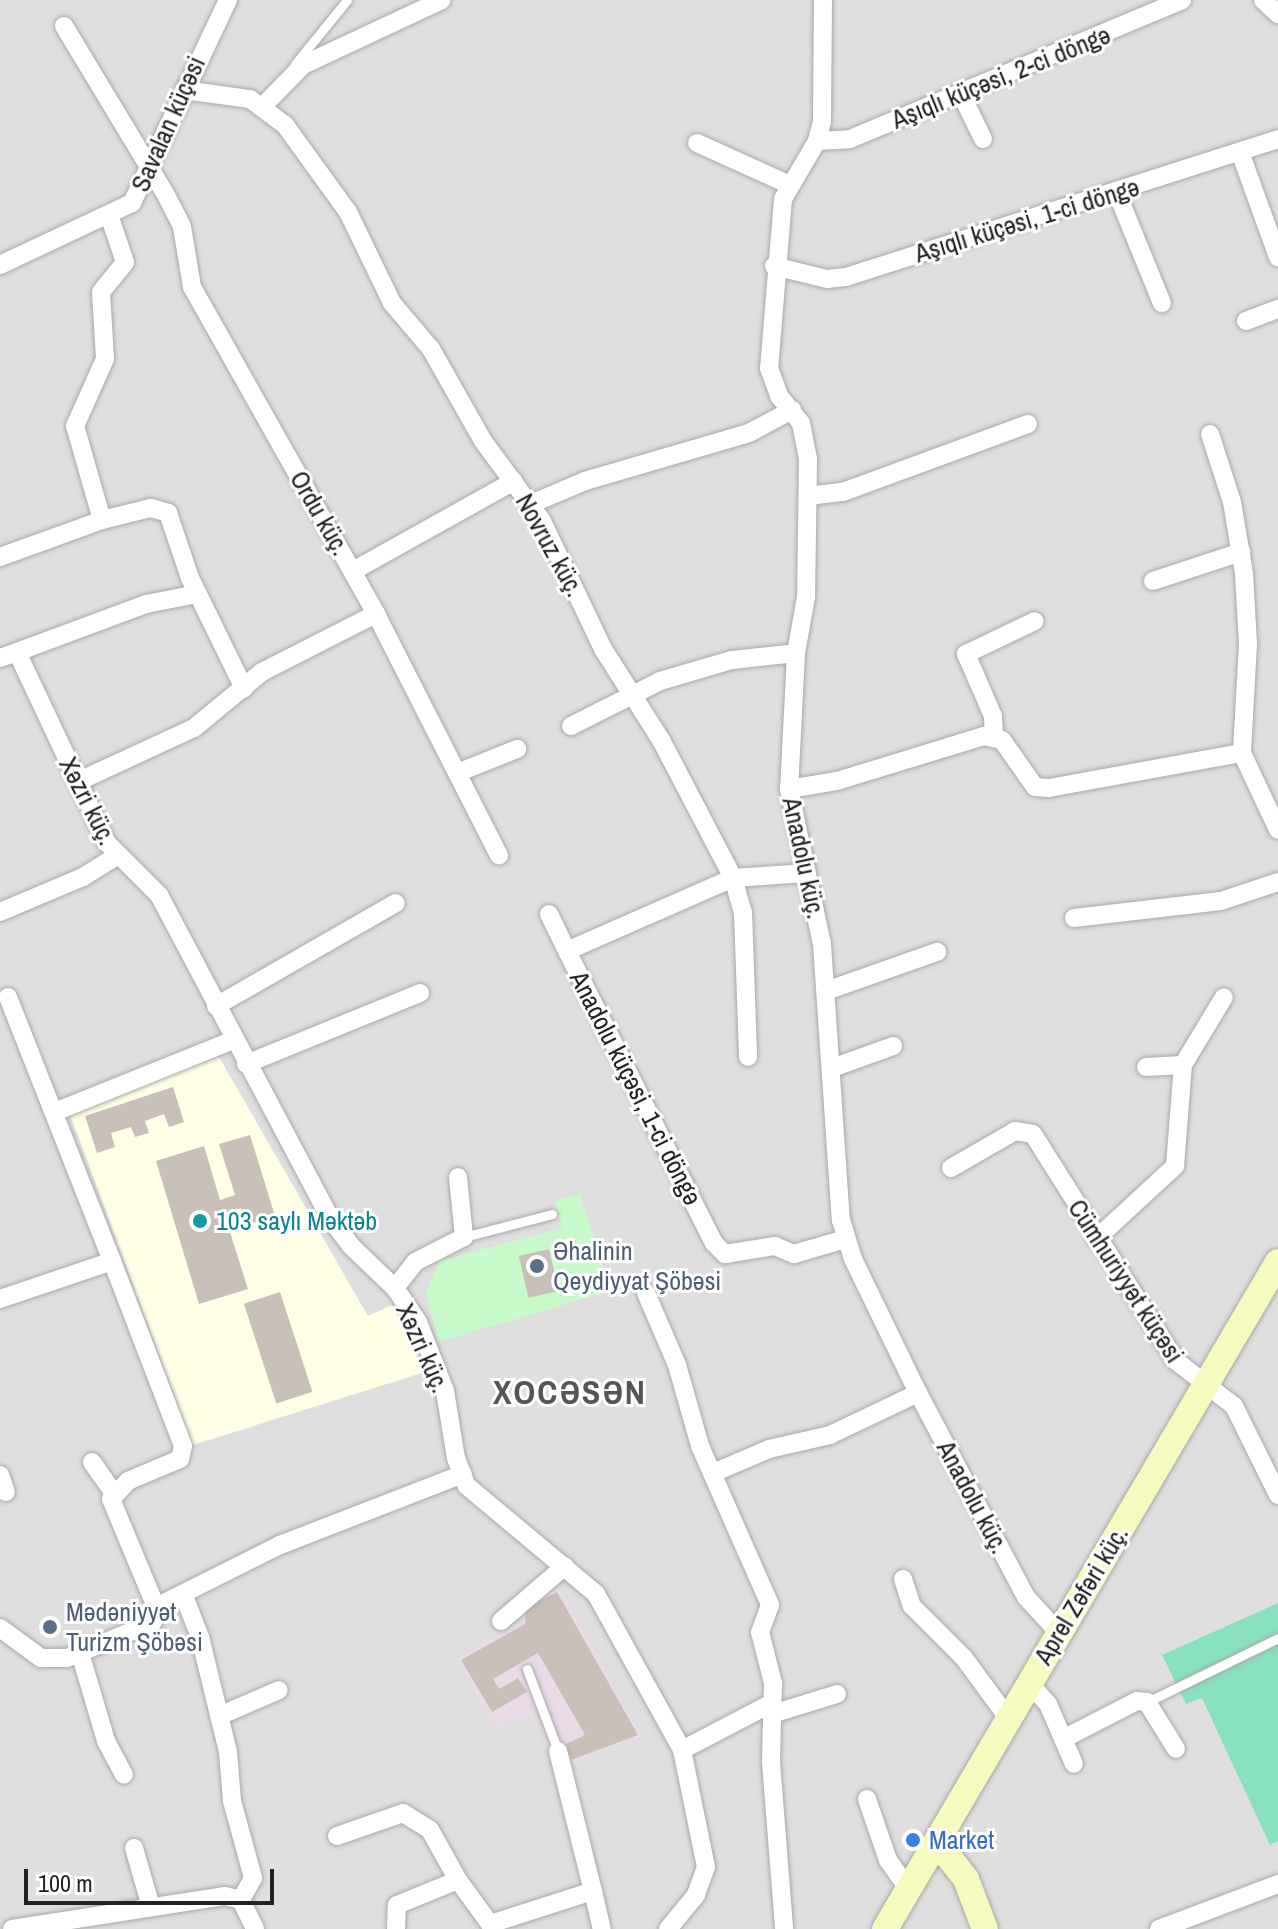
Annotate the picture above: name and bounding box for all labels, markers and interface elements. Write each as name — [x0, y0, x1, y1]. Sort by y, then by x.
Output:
street label: Aşıqlı küçəsi, 2-ci döngə — [887, 19, 1115, 135]
street label: Savalan küçəsi — [124, 52, 212, 196]
street label: Aşıqlı küçəsi, 1-ci döngə — [911, 171, 1143, 269]
street label: Ordu küç. — [283, 465, 357, 561]
street label: Novruz küç. — [509, 488, 591, 602]
street label: Xəzri küç. — [53, 752, 123, 850]
street label: Anadolu küç. — [776, 794, 832, 922]
street label: Anadolu küçəsi, 1-ci döngə — [563, 966, 709, 1210]
street label: Cümhuriyyət küçəsi — [1062, 1194, 1190, 1368]
place label: 103 saylı Məktəb — [216, 1205, 377, 1237]
marker: 103 saylı Məktəb — [191, 1212, 209, 1230]
place label: Əhalinin Qeydiyyat Şöbəsi — [553, 1235, 721, 1296]
marker: Əhalinin Qeydiyyat Şöbəsi — [528, 1257, 546, 1275]
street label: Xəzri küç. — [390, 1299, 456, 1397]
district label: XOCƏSƏN — [493, 1373, 647, 1413]
street label: Anadolu küç. — [930, 1435, 1016, 1559]
street label: Aprel Zəfəri küç. — [1027, 1520, 1135, 1670]
place label: Mədəniyyət Turizm Şöbəsi — [66, 1596, 203, 1658]
marker: Mədəniyyət Turizm Şöbəsi — [41, 1618, 59, 1636]
place label: Market — [929, 1824, 994, 1856]
marker: Market — [904, 1831, 922, 1849]
scale bar — [28, 1853, 278, 1903]
text: 100 m — [38, 1867, 93, 1899]

